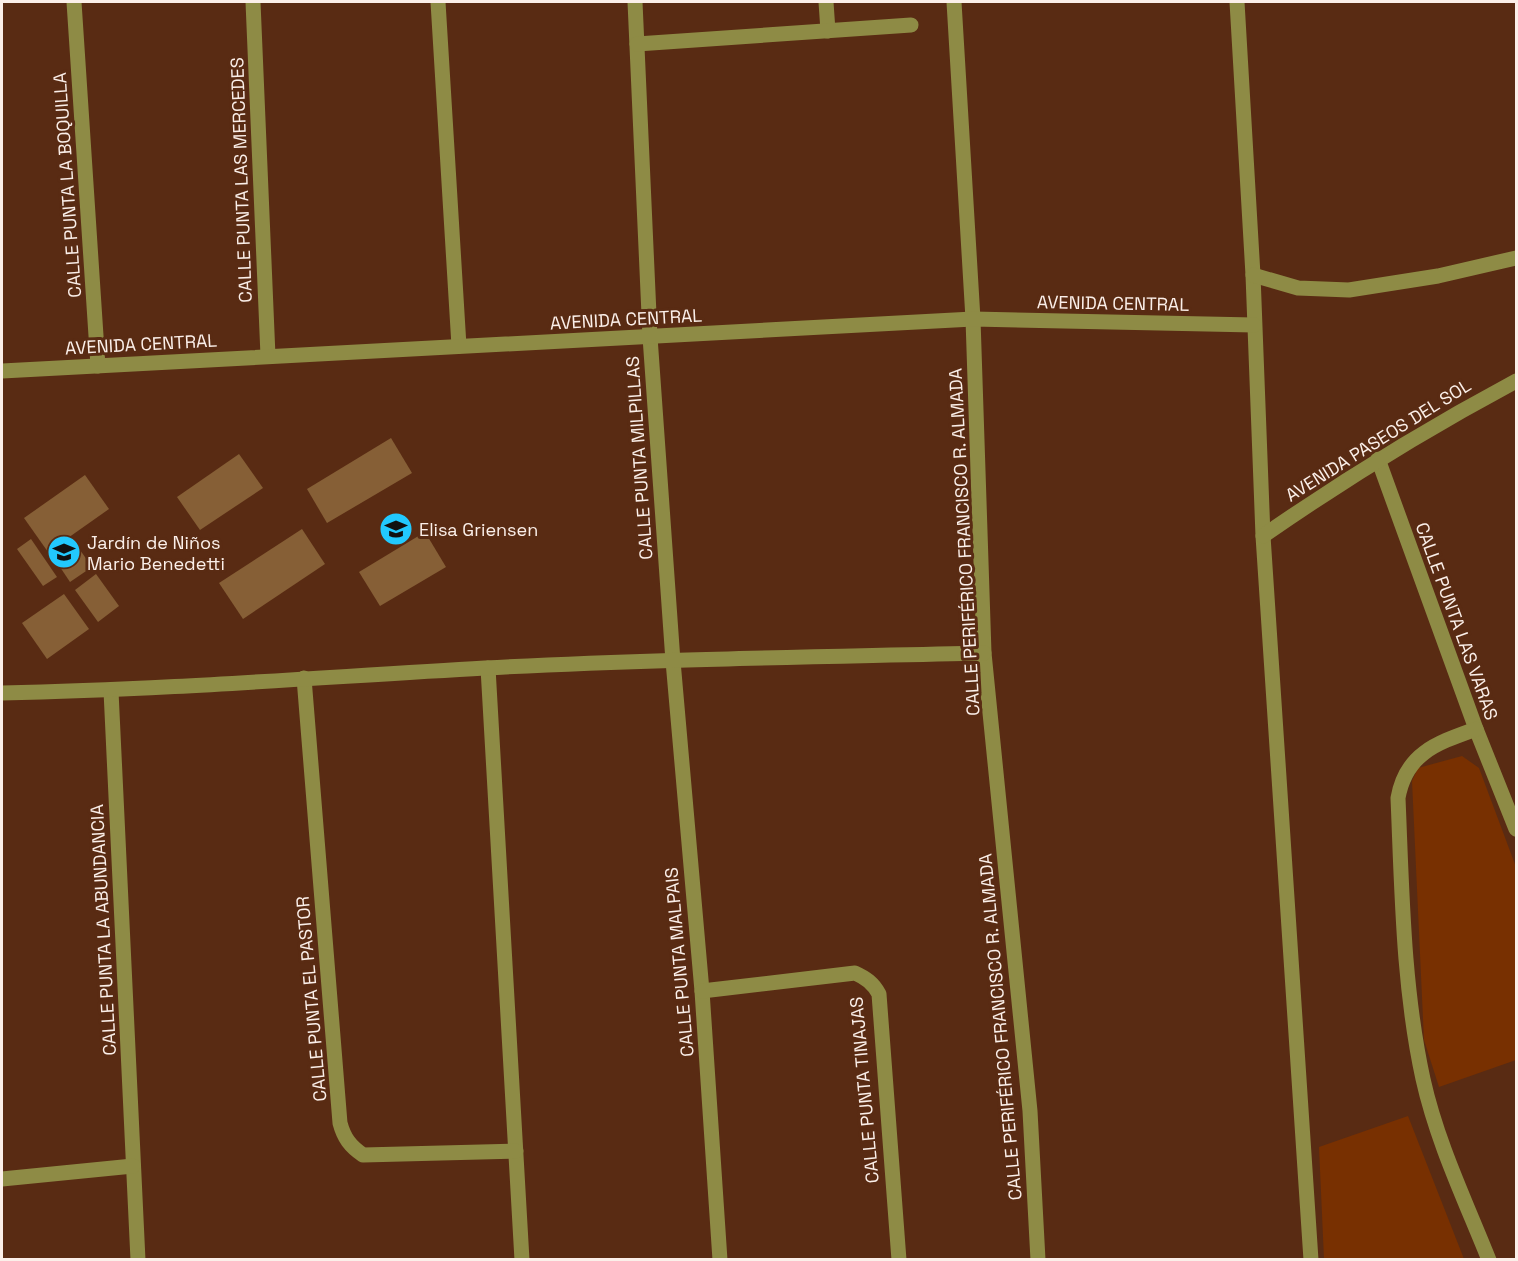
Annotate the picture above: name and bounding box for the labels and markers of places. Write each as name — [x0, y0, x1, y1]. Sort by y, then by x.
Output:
school or university icon: Elisa Griensen — [378, 511, 414, 547]
place label: Elisa Griensen — [419, 518, 538, 541]
place label: Jardín de Niños Mario Benedetti — [87, 531, 225, 575]
school or university icon: Jardín de Niños Mario Benedetti — [46, 534, 82, 570]

